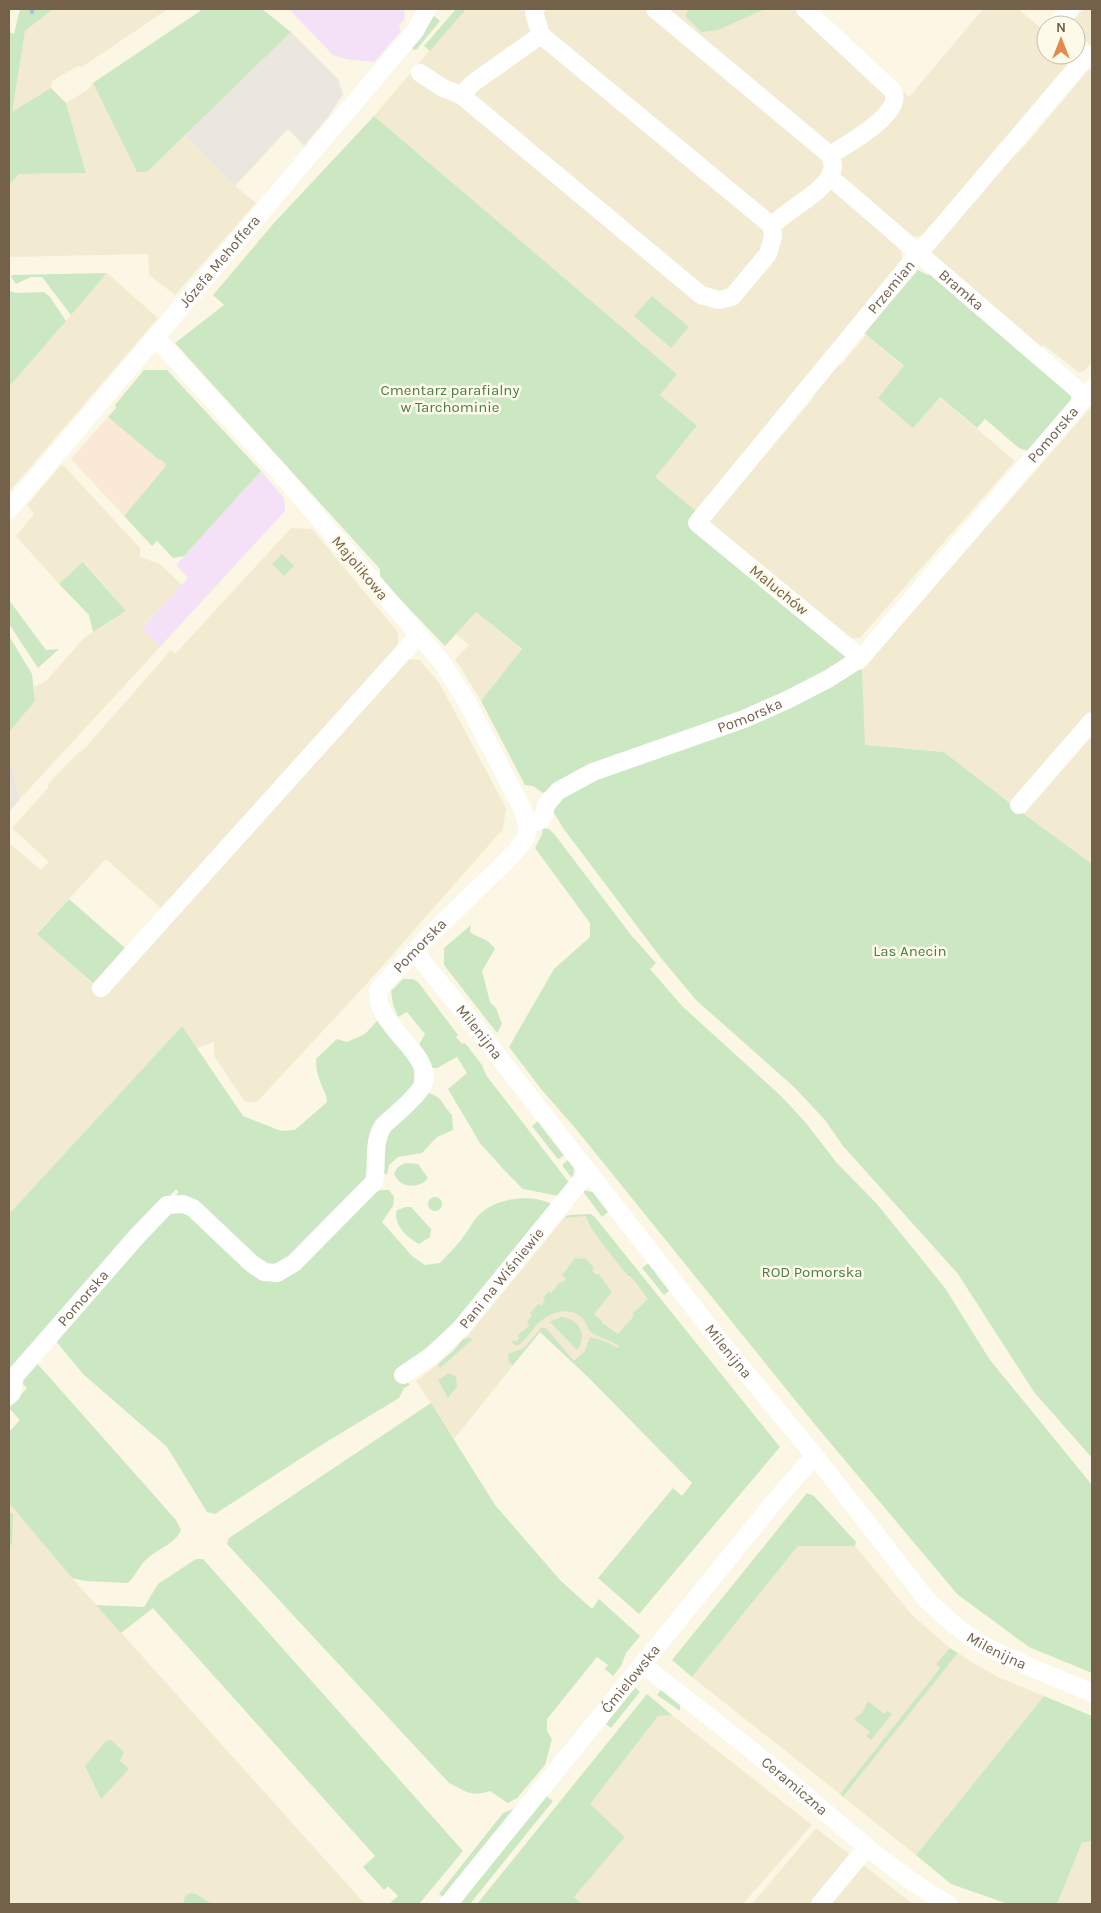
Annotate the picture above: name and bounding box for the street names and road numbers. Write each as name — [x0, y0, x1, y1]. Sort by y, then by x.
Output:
street label: Józefa Mehoffera — [176, 211, 264, 311]
street label: Przemian — [864, 256, 918, 318]
street label: Bramka — [935, 266, 988, 314]
street label: Pomorska — [1024, 403, 1082, 467]
street label: Majolikowa — [328, 532, 392, 604]
street label: Maluchów — [746, 561, 812, 619]
street label: Pomorska — [715, 694, 785, 737]
street label: Pomorska — [389, 915, 450, 977]
street label: Milenijna — [452, 1001, 506, 1063]
street label: Pani na Wiśniewie — [455, 1224, 548, 1332]
street label: Pomorska — [54, 1266, 112, 1330]
street label: Milenijna — [701, 1320, 756, 1382]
street label: Milenijna — [963, 1628, 1029, 1673]
street label: Ćmielowska — [597, 1641, 664, 1717]
street label: Ceramiczna — [758, 1753, 831, 1819]

